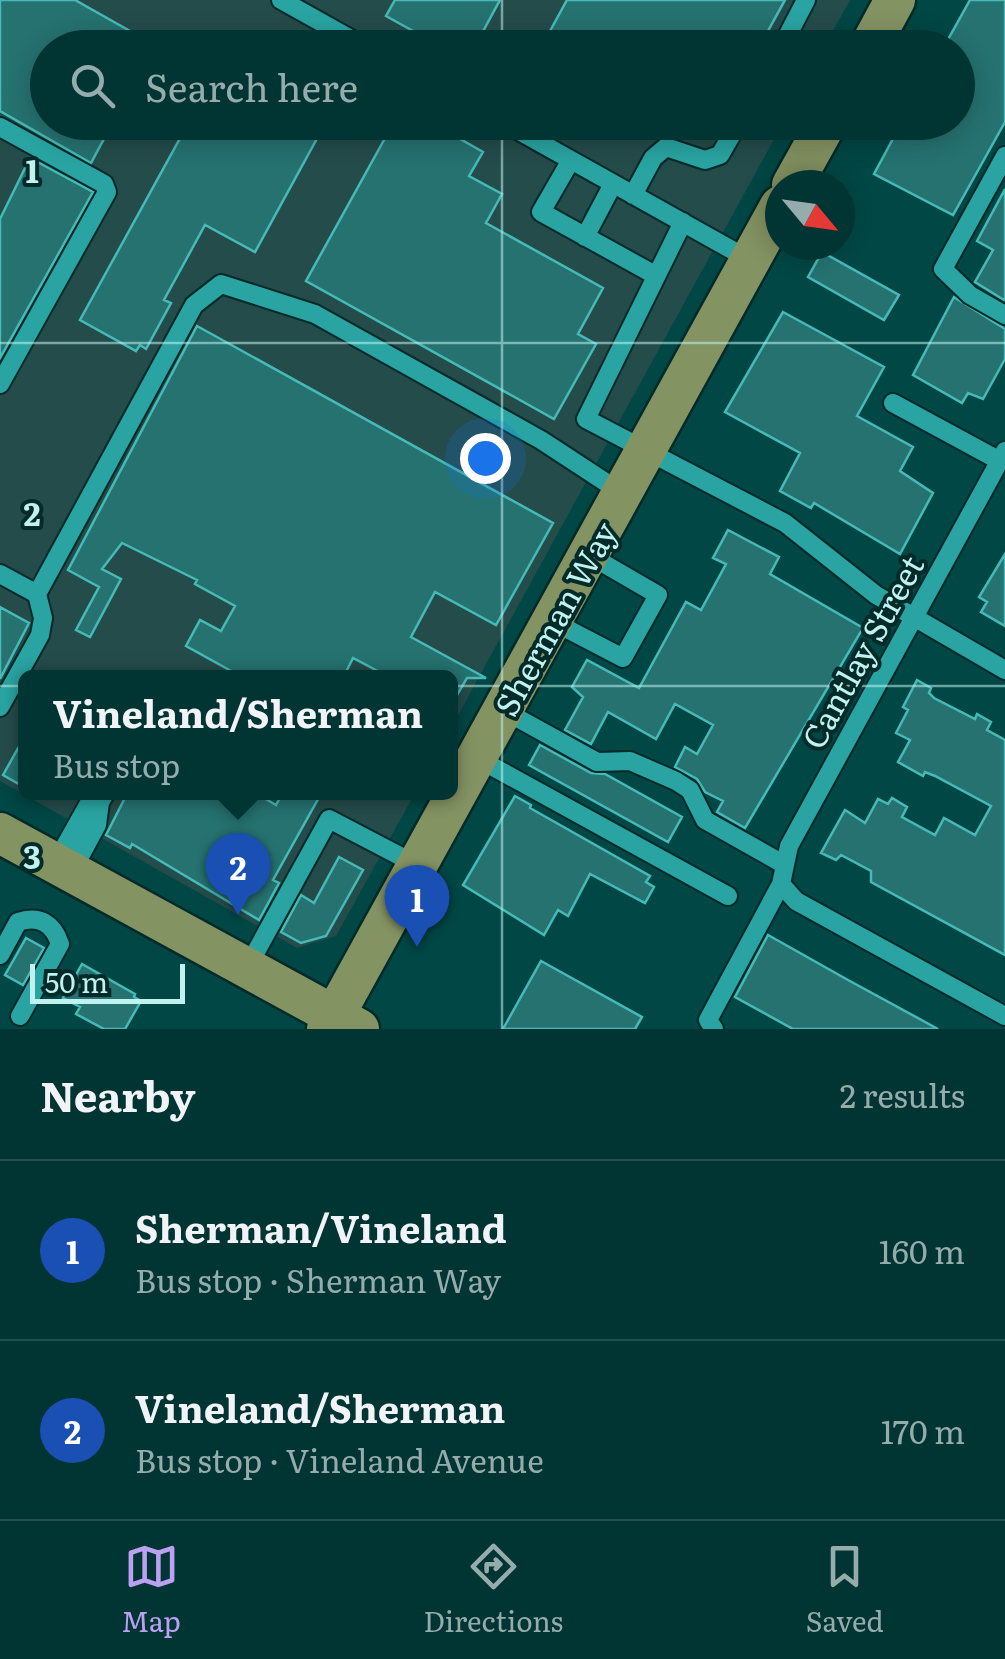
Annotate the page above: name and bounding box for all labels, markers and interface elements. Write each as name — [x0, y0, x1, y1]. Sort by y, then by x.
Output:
search box — [30, 30, 975, 140]
text: Search here — [145, 57, 358, 114]
icon: search — [65, 58, 120, 113]
text: 1 — [25, 145, 39, 193]
north arrow — [765, 170, 855, 260]
your location — [460, 433, 511, 484]
text: 2 — [23, 488, 41, 536]
street label: Sherman Way — [481, 512, 627, 724]
street label: Cantlay Street — [788, 545, 934, 757]
popup — [18, 670, 458, 800]
text: Vineland/Sherman — [53, 683, 423, 740]
text: Bus stop — [53, 740, 180, 788]
text: 3 — [23, 831, 41, 879]
pin: 2 — [206, 832, 270, 915]
pin: 1 — [384, 864, 450, 947]
scale bar — [30, 959, 185, 1004]
text: 50 m — [45, 960, 108, 1002]
text: Nearby — [40, 1063, 196, 1125]
text: 2 results — [840, 1070, 965, 1118]
text: Sherman/Vineland — [135, 1198, 507, 1255]
text: 1 — [66, 1226, 79, 1274]
text: 160 m — [879, 1226, 965, 1274]
text: Bus stop · Sherman Way — [135, 1255, 501, 1303]
text: Vineland/Sherman — [135, 1378, 505, 1435]
text: 2 — [64, 1406, 81, 1454]
text: 170 m — [881, 1406, 965, 1454]
text: Bus stop · Vineland Avenue — [135, 1435, 544, 1483]
tab: Map — [121, 1539, 181, 1641]
tab: Directions — [423, 1539, 563, 1641]
tab: Saved — [806, 1539, 884, 1641]

